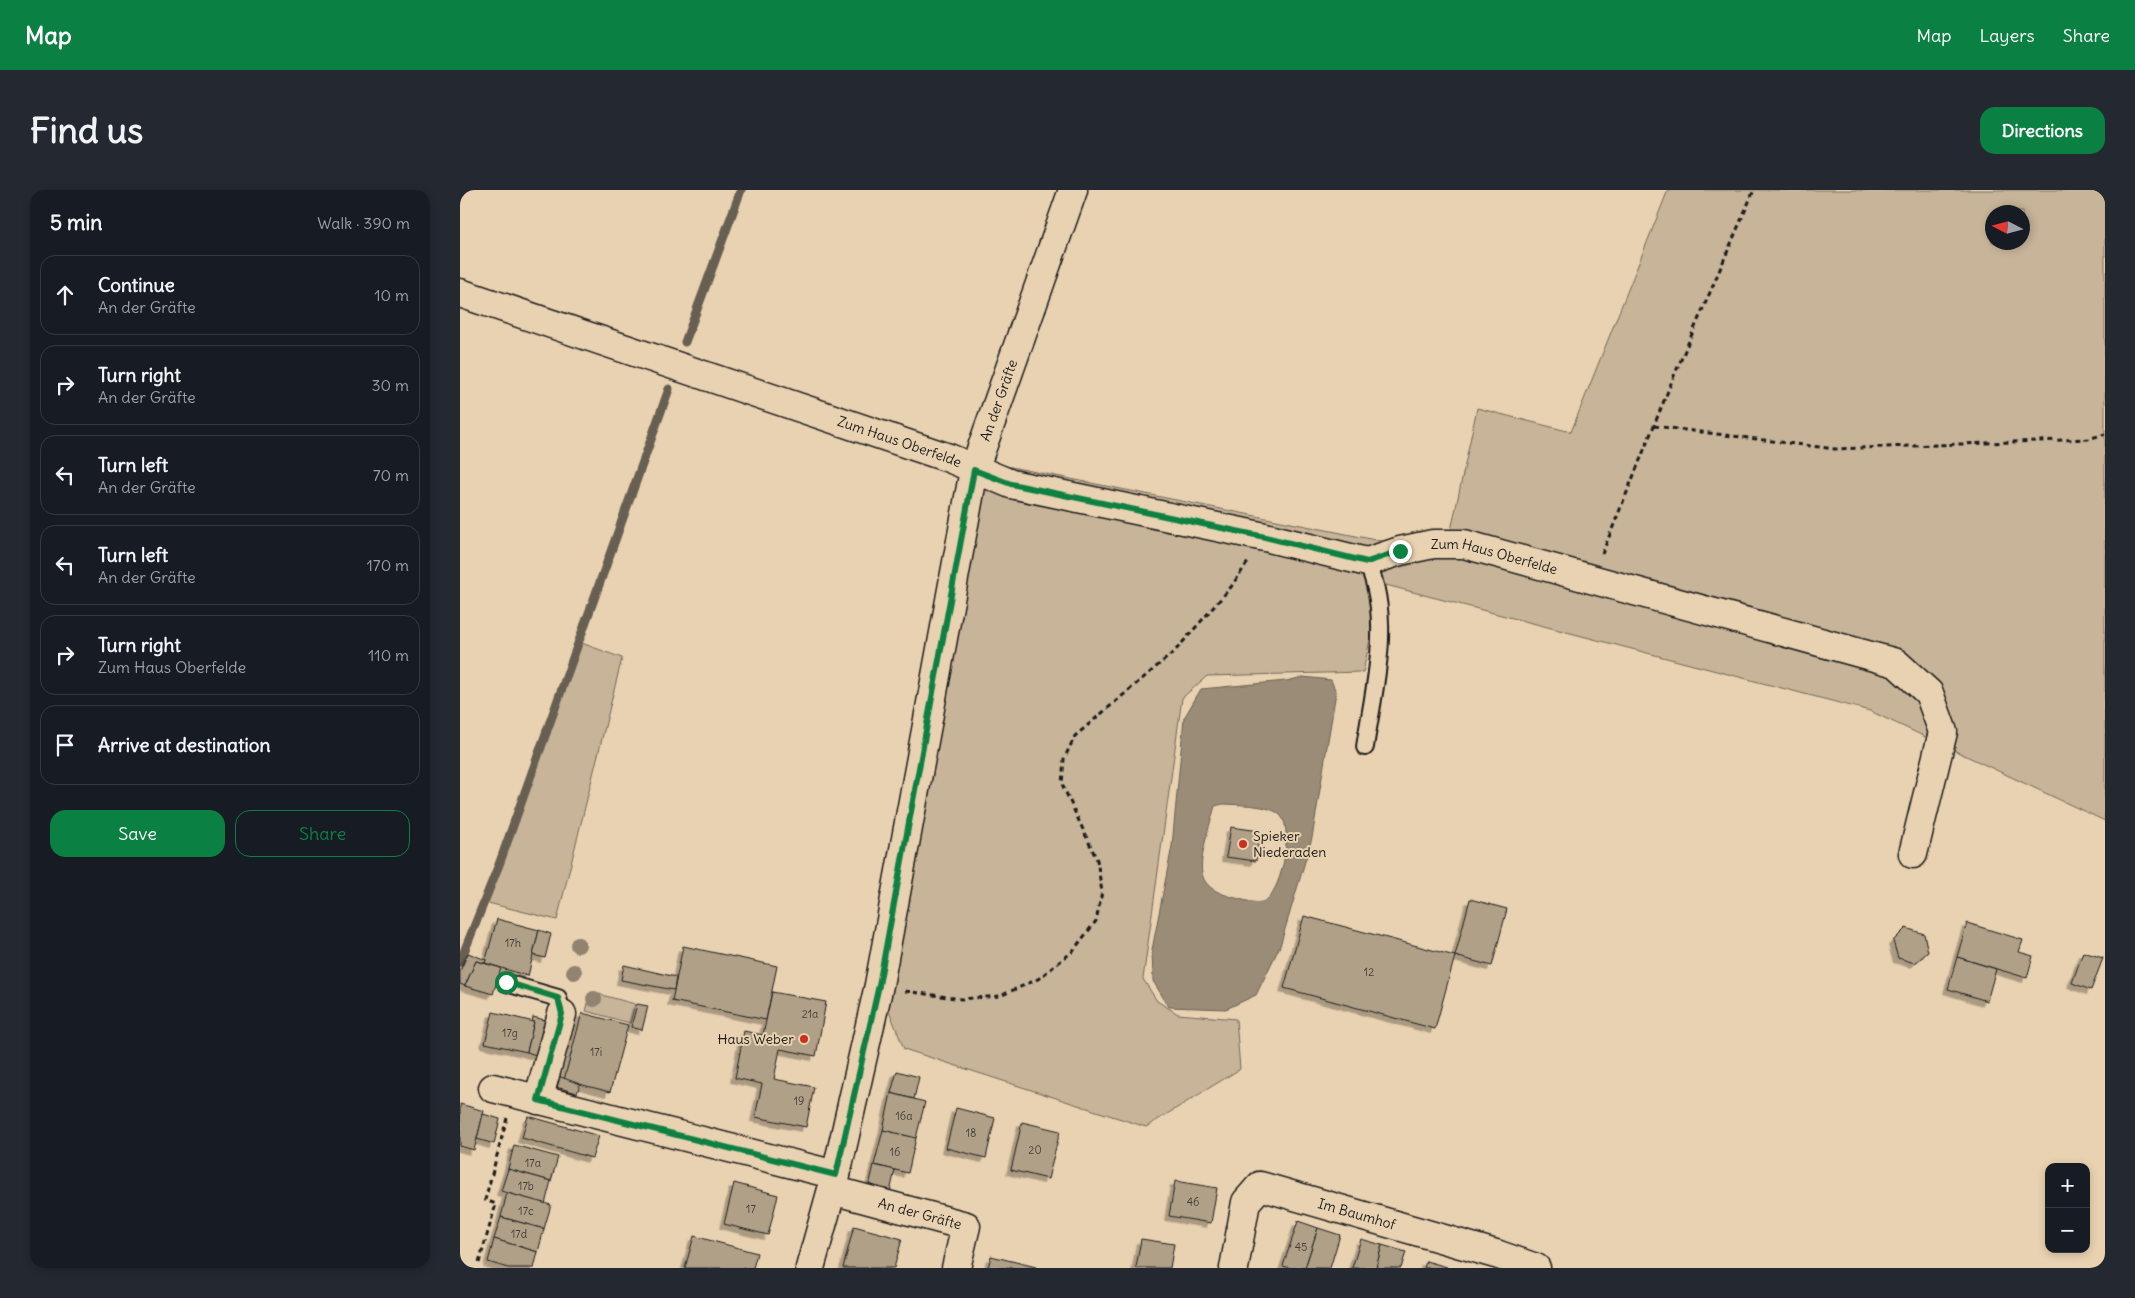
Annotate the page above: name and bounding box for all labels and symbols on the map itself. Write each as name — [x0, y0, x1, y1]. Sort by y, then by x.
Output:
north arrow — [1985, 205, 2030, 250]
street label: An der Gräfte — [976, 357, 1021, 444]
street label: Zum Haus Oberfelde — [835, 412, 964, 471]
street label: Zum Haus Oberfelde — [1431, 535, 1560, 578]
route end — [1389, 540, 1412, 563]
place label: Spieker Niederaden — [1253, 827, 1326, 861]
marker: Spieker Niederaden — [1237, 838, 1249, 850]
house number: 17h — [505, 936, 521, 950]
house number: 12 — [1364, 965, 1374, 979]
route start — [495, 971, 518, 994]
house number: 21a — [802, 1007, 818, 1021]
house number: 17g — [502, 1026, 518, 1040]
place label: Haus Weber — [717, 1030, 794, 1048]
marker: Haus Weber — [798, 1033, 810, 1045]
house number: 17i — [590, 1045, 602, 1059]
house number: 19 — [794, 1094, 804, 1108]
house number: 16a — [896, 1109, 913, 1123]
house number: 18 — [966, 1126, 976, 1140]
house number: 20 — [1028, 1143, 1042, 1157]
house number: 16 — [890, 1145, 900, 1159]
house number: 17a — [525, 1156, 541, 1170]
house number: 17b — [518, 1179, 534, 1193]
street label: An der Gräfte — [876, 1194, 964, 1233]
street label: Im Baumhof — [1316, 1194, 1398, 1234]
house number: 46 — [1187, 1195, 1199, 1209]
house number: 17 — [746, 1202, 756, 1216]
house number: 17c — [518, 1204, 534, 1218]
house number: 17d — [511, 1227, 528, 1241]
house number: 45 — [1295, 1240, 1307, 1254]

